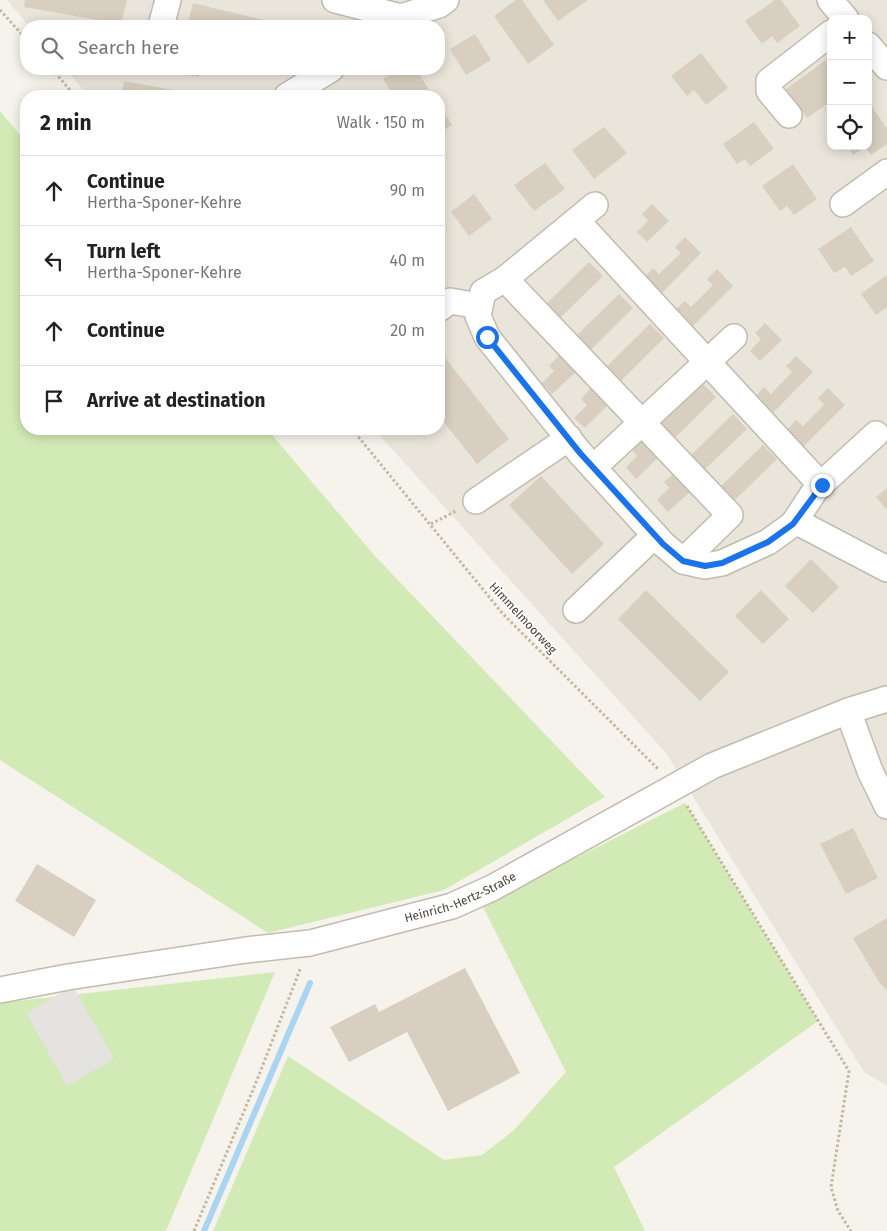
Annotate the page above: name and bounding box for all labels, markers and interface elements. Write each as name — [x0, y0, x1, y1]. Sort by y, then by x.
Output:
map controls — [827, 15, 872, 150]
button: + — [827, 15, 872, 60]
search box — [20, 20, 445, 75]
icon: search — [38, 34, 66, 62]
text: Search here — [78, 36, 179, 59]
button: − — [827, 60, 872, 105]
button: locate — [827, 105, 872, 150]
text: 2 min — [40, 110, 92, 136]
text: Walk · 150 m — [337, 113, 425, 132]
text: Continue — [87, 170, 165, 193]
icon: ahead — [40, 177, 68, 205]
text: 90 m — [390, 181, 425, 200]
text: Hertha-Sponer-Kehre — [87, 193, 242, 212]
text: Turn left — [87, 240, 161, 263]
icon: left — [40, 247, 68, 275]
text: 40 m — [390, 251, 425, 270]
text: Hertha-Sponer-Kehre — [87, 263, 242, 282]
icon: ahead — [40, 317, 68, 345]
text: Continue — [87, 319, 165, 342]
text: 20 m — [390, 321, 425, 340]
route start — [476, 326, 499, 349]
icon: arrive — [40, 387, 68, 415]
text: Arrive at destination — [87, 389, 266, 412]
route end — [811, 474, 834, 497]
street label: Himmelmoorweg — [486, 579, 560, 657]
street label: Heinrich-Hertz-Straße — [403, 869, 518, 925]

